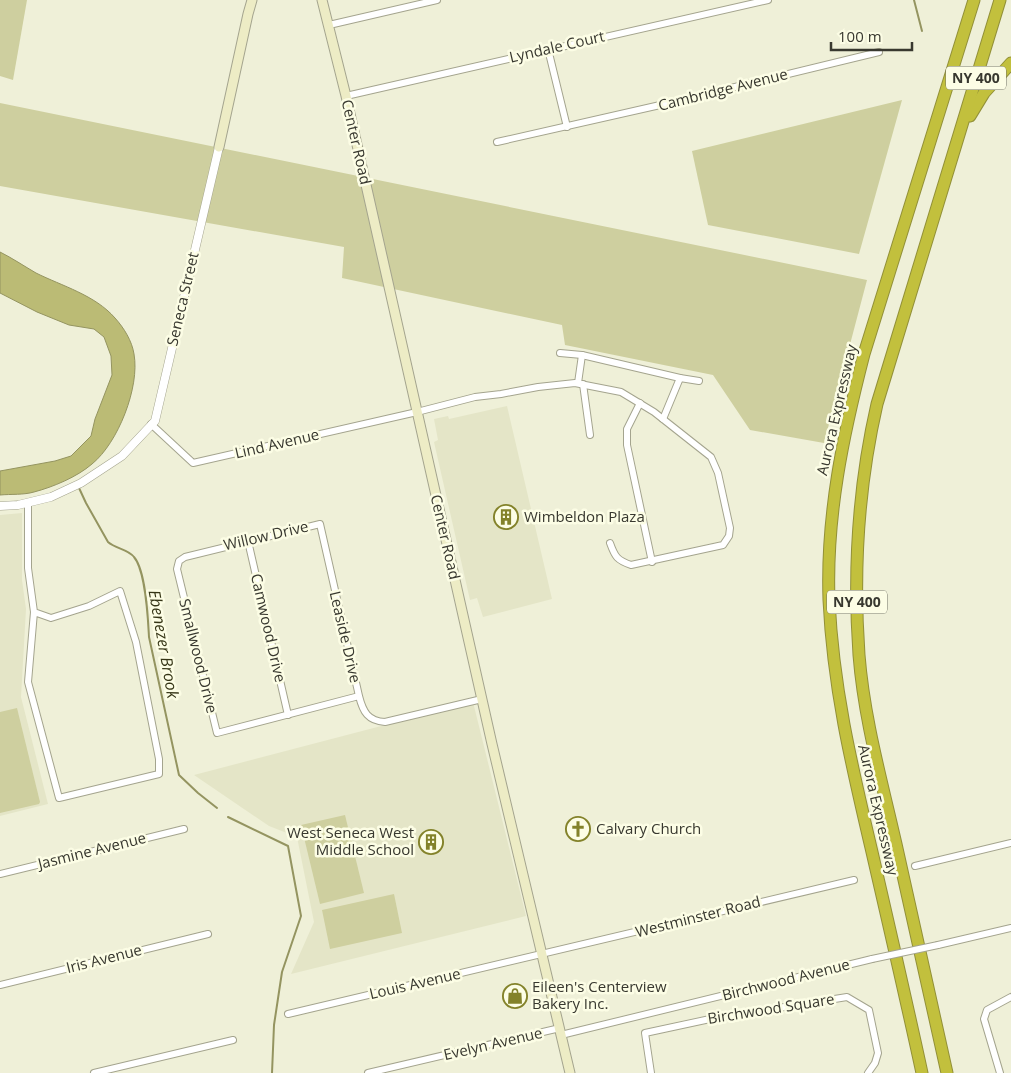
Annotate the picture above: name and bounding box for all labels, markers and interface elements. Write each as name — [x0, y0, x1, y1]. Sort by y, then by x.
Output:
scale bar — [831, 20, 912, 52]
street label: Lyndale Court — [507, 25, 606, 67]
text: 100 m — [838, 26, 882, 46]
street label: Cambridge Avenue — [656, 63, 790, 115]
road number: NY 400 — [946, 66, 1006, 90]
street label: Center Road — [337, 97, 376, 186]
street label: Seneca Street — [162, 250, 203, 348]
street label: Aurora Expressway — [811, 342, 861, 477]
street label: Lind Avenue — [233, 424, 321, 462]
street label: Center Road — [426, 492, 465, 581]
building icon: Wimbeldon Plaza — [493, 504, 519, 530]
place label: Wimbeldon Plaza — [524, 506, 645, 526]
street label: Willow Drive — [221, 516, 310, 554]
street label: Camwood Drive — [247, 571, 291, 684]
water label: Ebenezer Brook — [144, 588, 185, 701]
street label: Leaside Drive — [326, 589, 366, 685]
road number: NY 400 — [827, 590, 887, 614]
street label: Smallwood Drive — [175, 596, 223, 715]
street label: Aurora Expressway — [854, 742, 904, 878]
church icon: Calvary Church — [565, 816, 591, 842]
place label: Calvary Church — [596, 818, 701, 838]
place label: West Seneca West Middle School — [287, 822, 414, 859]
street label: Jasmine Avenue — [34, 827, 148, 874]
building icon: West Seneca West Middle School — [418, 829, 444, 855]
street label: Westminster Road — [633, 891, 762, 941]
street label: Iris Avenue — [64, 939, 144, 977]
street label: Birchwood Avenue — [720, 953, 852, 1005]
street label: Louis Avenue — [367, 963, 462, 1003]
place label: Eileen's Centerview Bakery Inc. — [532, 976, 667, 1013]
shop icon: Eileen's Centerview Bakery Inc. — [502, 983, 528, 1009]
street label: Birchwood Square — [706, 988, 836, 1028]
street label: Evelyn Avenue — [441, 1022, 544, 1064]

